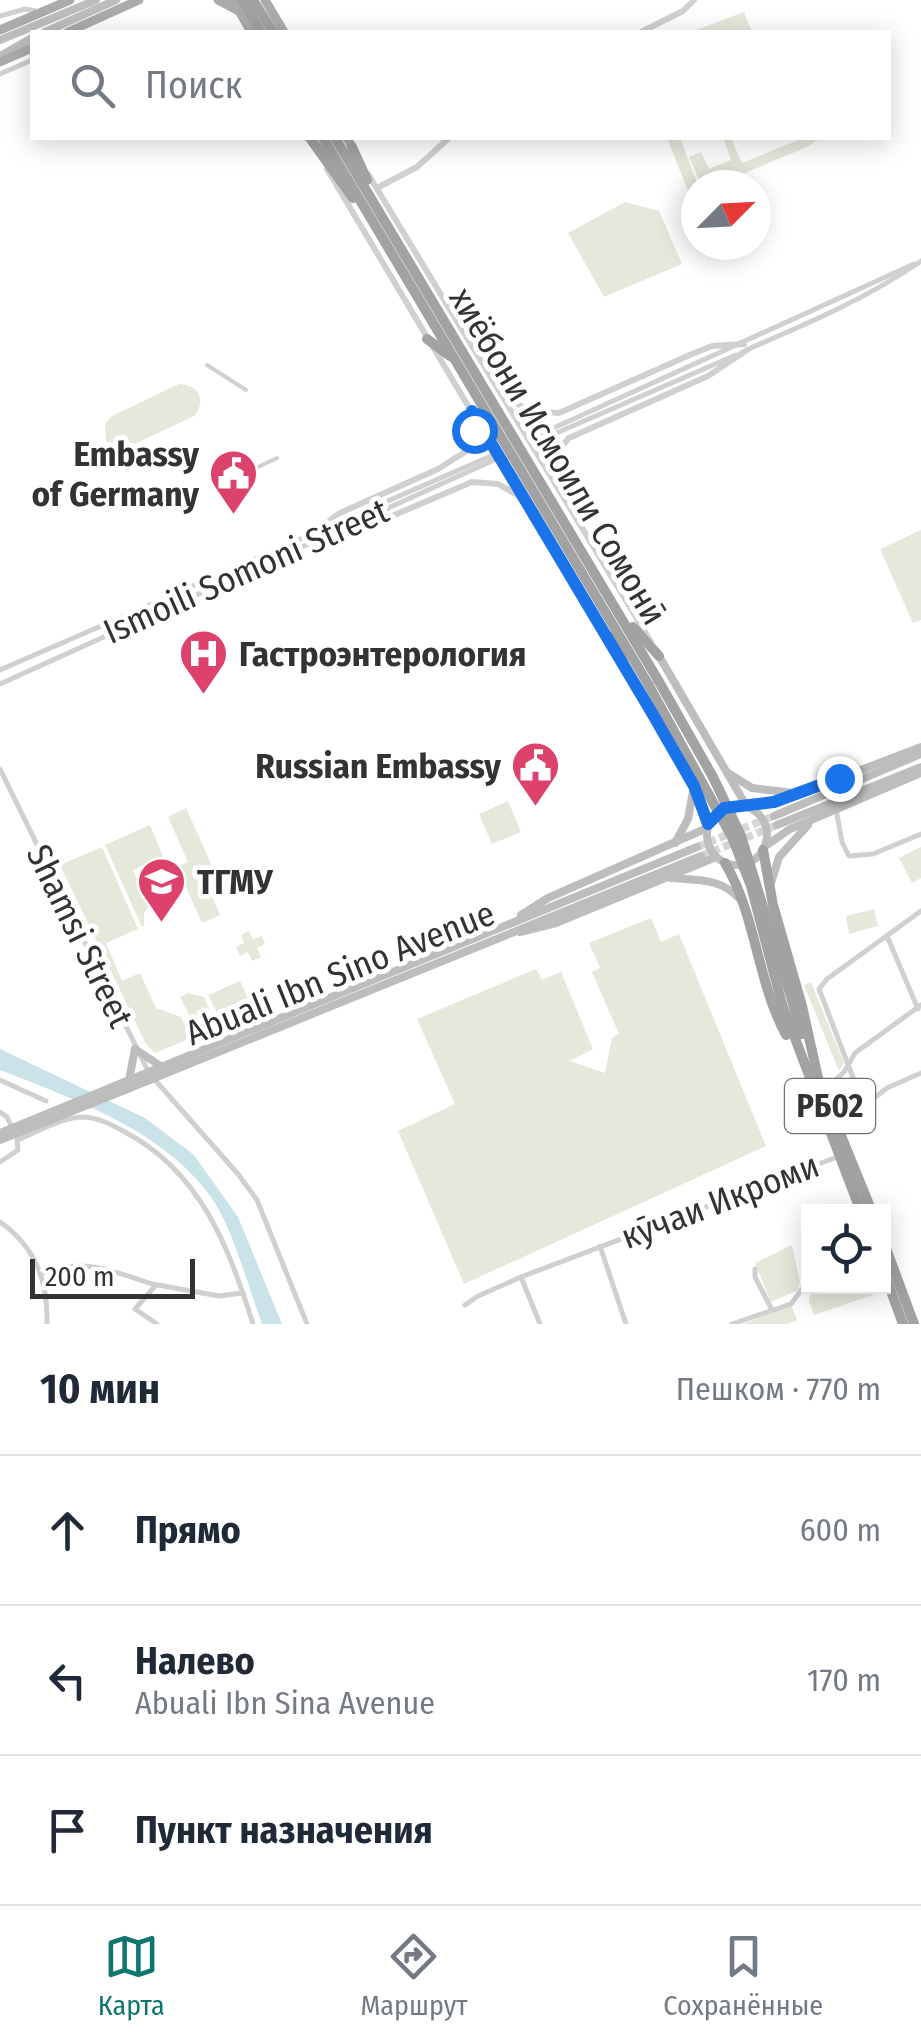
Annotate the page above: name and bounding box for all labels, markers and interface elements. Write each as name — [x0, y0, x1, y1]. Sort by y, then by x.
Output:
search box — [30, 30, 891, 140]
icon: search — [65, 58, 120, 113]
text: Поиск — [145, 62, 242, 108]
north arrow — [681, 170, 771, 260]
street label: хиёбони Исмоили Сомонӣ — [441, 280, 675, 632]
route start — [452, 408, 498, 454]
place label: Embassy of Germany — [31, 433, 199, 515]
public building icon: Embassy of Germany — [208, 448, 260, 516]
street label: Ismoili Somoni Street — [97, 489, 395, 653]
hospital icon: Гастроэнтерология — [178, 628, 230, 696]
place label: Гастроэнтерология — [239, 633, 526, 675]
public building icon: Russian Embassy — [510, 740, 562, 808]
place label: Russian Embassy — [255, 745, 501, 787]
route end — [817, 756, 863, 802]
street label: Shamsi Street — [18, 838, 142, 1035]
school or university icon: ТГМУ — [136, 856, 188, 924]
place label: ТГМУ — [197, 861, 273, 903]
street label: Abuali Ibn Sino Avenue — [179, 892, 501, 1054]
road number: РБ02 — [785, 1079, 875, 1133]
street label: кӯчаи Икроми — [615, 1144, 825, 1258]
map controls — [801, 1204, 891, 1294]
button: locate — [801, 1204, 891, 1294]
scale bar — [30, 1254, 195, 1298]
text: 200 m — [45, 1260, 115, 1293]
text: 10 мин — [40, 1364, 160, 1414]
text: Пешком · 770 m — [676, 1370, 881, 1408]
icon: ahead — [40, 1503, 95, 1558]
text: Прямо — [135, 1507, 241, 1553]
text: 600 m — [800, 1511, 881, 1549]
text: Налево — [135, 1638, 255, 1684]
icon: left — [40, 1653, 95, 1708]
text: 170 m — [807, 1661, 881, 1699]
text: Abuali Ibn Sina Avenue — [135, 1684, 435, 1722]
icon: arrive — [40, 1803, 95, 1858]
text: Пункт назначения — [135, 1807, 433, 1853]
tab: Карта — [98, 1929, 165, 2022]
tab: Маршрут — [360, 1929, 468, 2022]
tab: Сохранённые — [663, 1929, 823, 2022]

